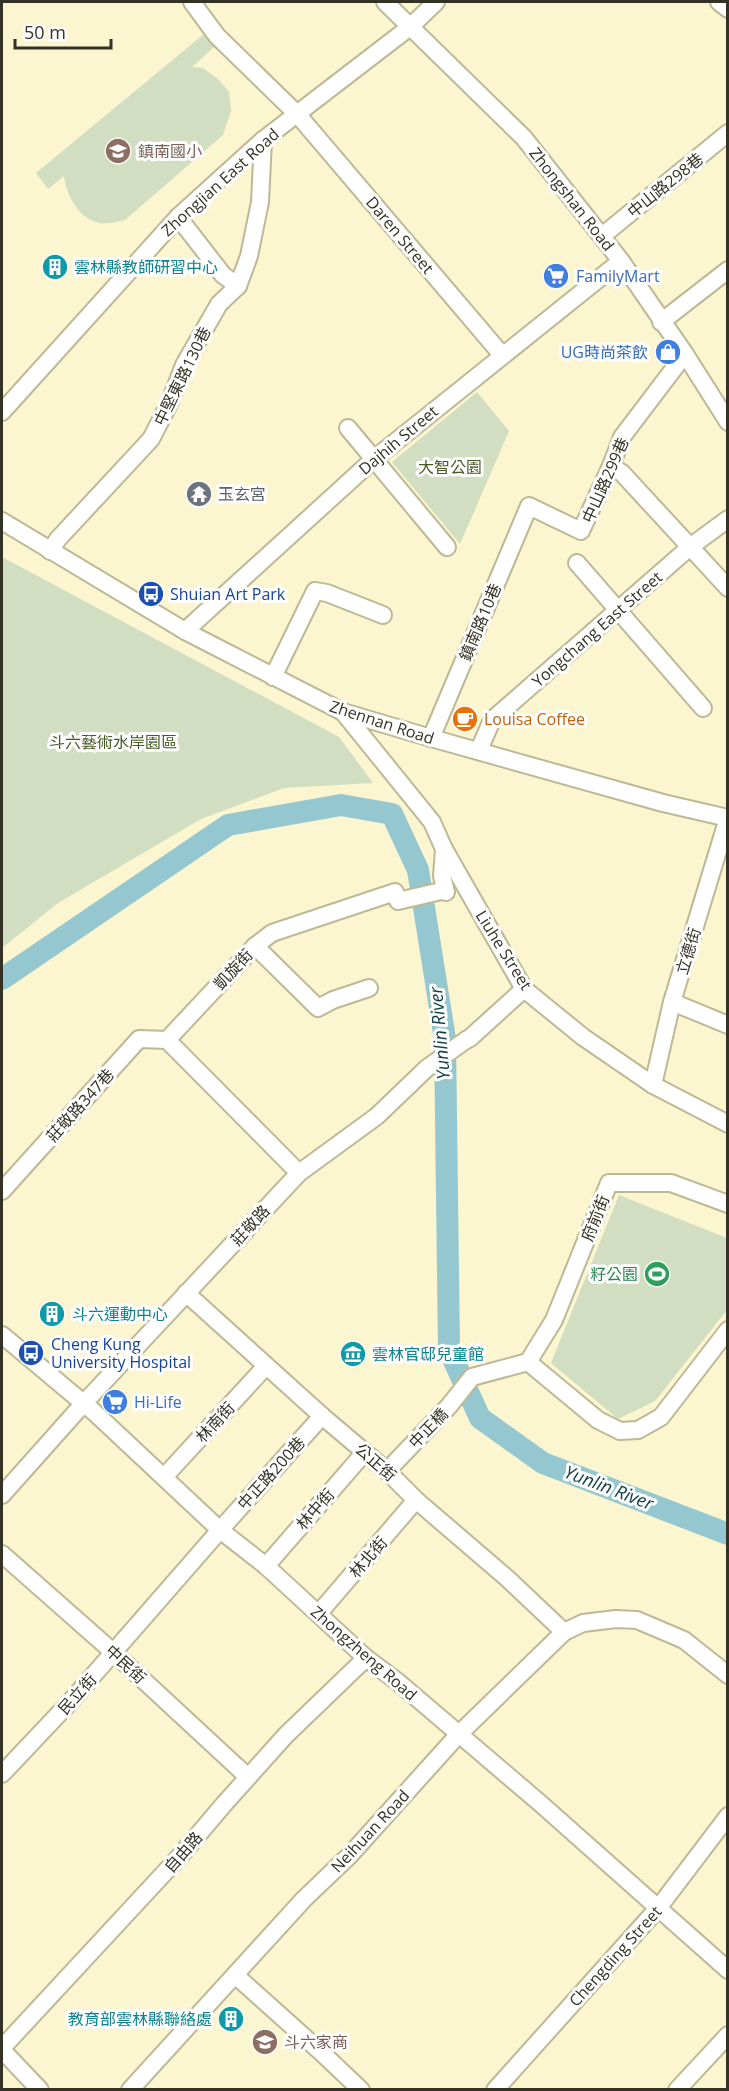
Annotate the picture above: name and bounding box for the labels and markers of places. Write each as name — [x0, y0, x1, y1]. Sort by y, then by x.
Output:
school or university icon: 鎮南國小 — [103, 136, 133, 166]
place label: 鎮南國小 — [138, 140, 202, 162]
building icon: 雲林縣教師研習中心 — [40, 252, 70, 282]
place label: 雲林縣教師研習中心 — [74, 256, 218, 278]
supermarket icon: FamilyMart — [541, 261, 571, 291]
place label: FamilyMart — [576, 265, 660, 287]
shop icon: UG時尚茶飲 — [653, 337, 683, 367]
place label: UG時尚茶飲 — [561, 341, 648, 363]
temple icon: 玉玄宮 — [184, 479, 214, 509]
place label: 玉玄宮 — [218, 483, 266, 505]
bus stop icon: Shuian Art Park — [136, 579, 166, 609]
place label: Shuian Art Park — [170, 583, 286, 605]
cafe icon: Louisa Coffee — [450, 704, 480, 734]
place label: Louisa Coffee — [484, 708, 585, 730]
sports icon: 籽公園 — [642, 1259, 672, 1289]
place label: 籽公園 — [590, 1263, 638, 1285]
building icon: 斗六運動中心 — [37, 1299, 67, 1329]
place label: 斗六運動中心 — [72, 1303, 168, 1325]
place label: Cheng Kung University Hospital — [51, 1333, 191, 1373]
bus stop icon: Cheng Kung University Hospital — [16, 1338, 46, 1368]
museum icon: 雲林官邸兒童館 — [338, 1339, 368, 1369]
place label: 雲林官邸兒童館 — [372, 1343, 484, 1365]
supermarket icon: Hi-Life — [100, 1387, 130, 1417]
place label: Hi-Life — [134, 1391, 182, 1413]
building icon: 教育部雲林縣聯絡處 — [216, 2004, 246, 2034]
place label: 教育部雲林縣聯絡處 — [68, 2008, 212, 2030]
school or university icon: 斗六家商 — [250, 2027, 280, 2057]
place label: 斗六家商 — [284, 2031, 348, 2053]

